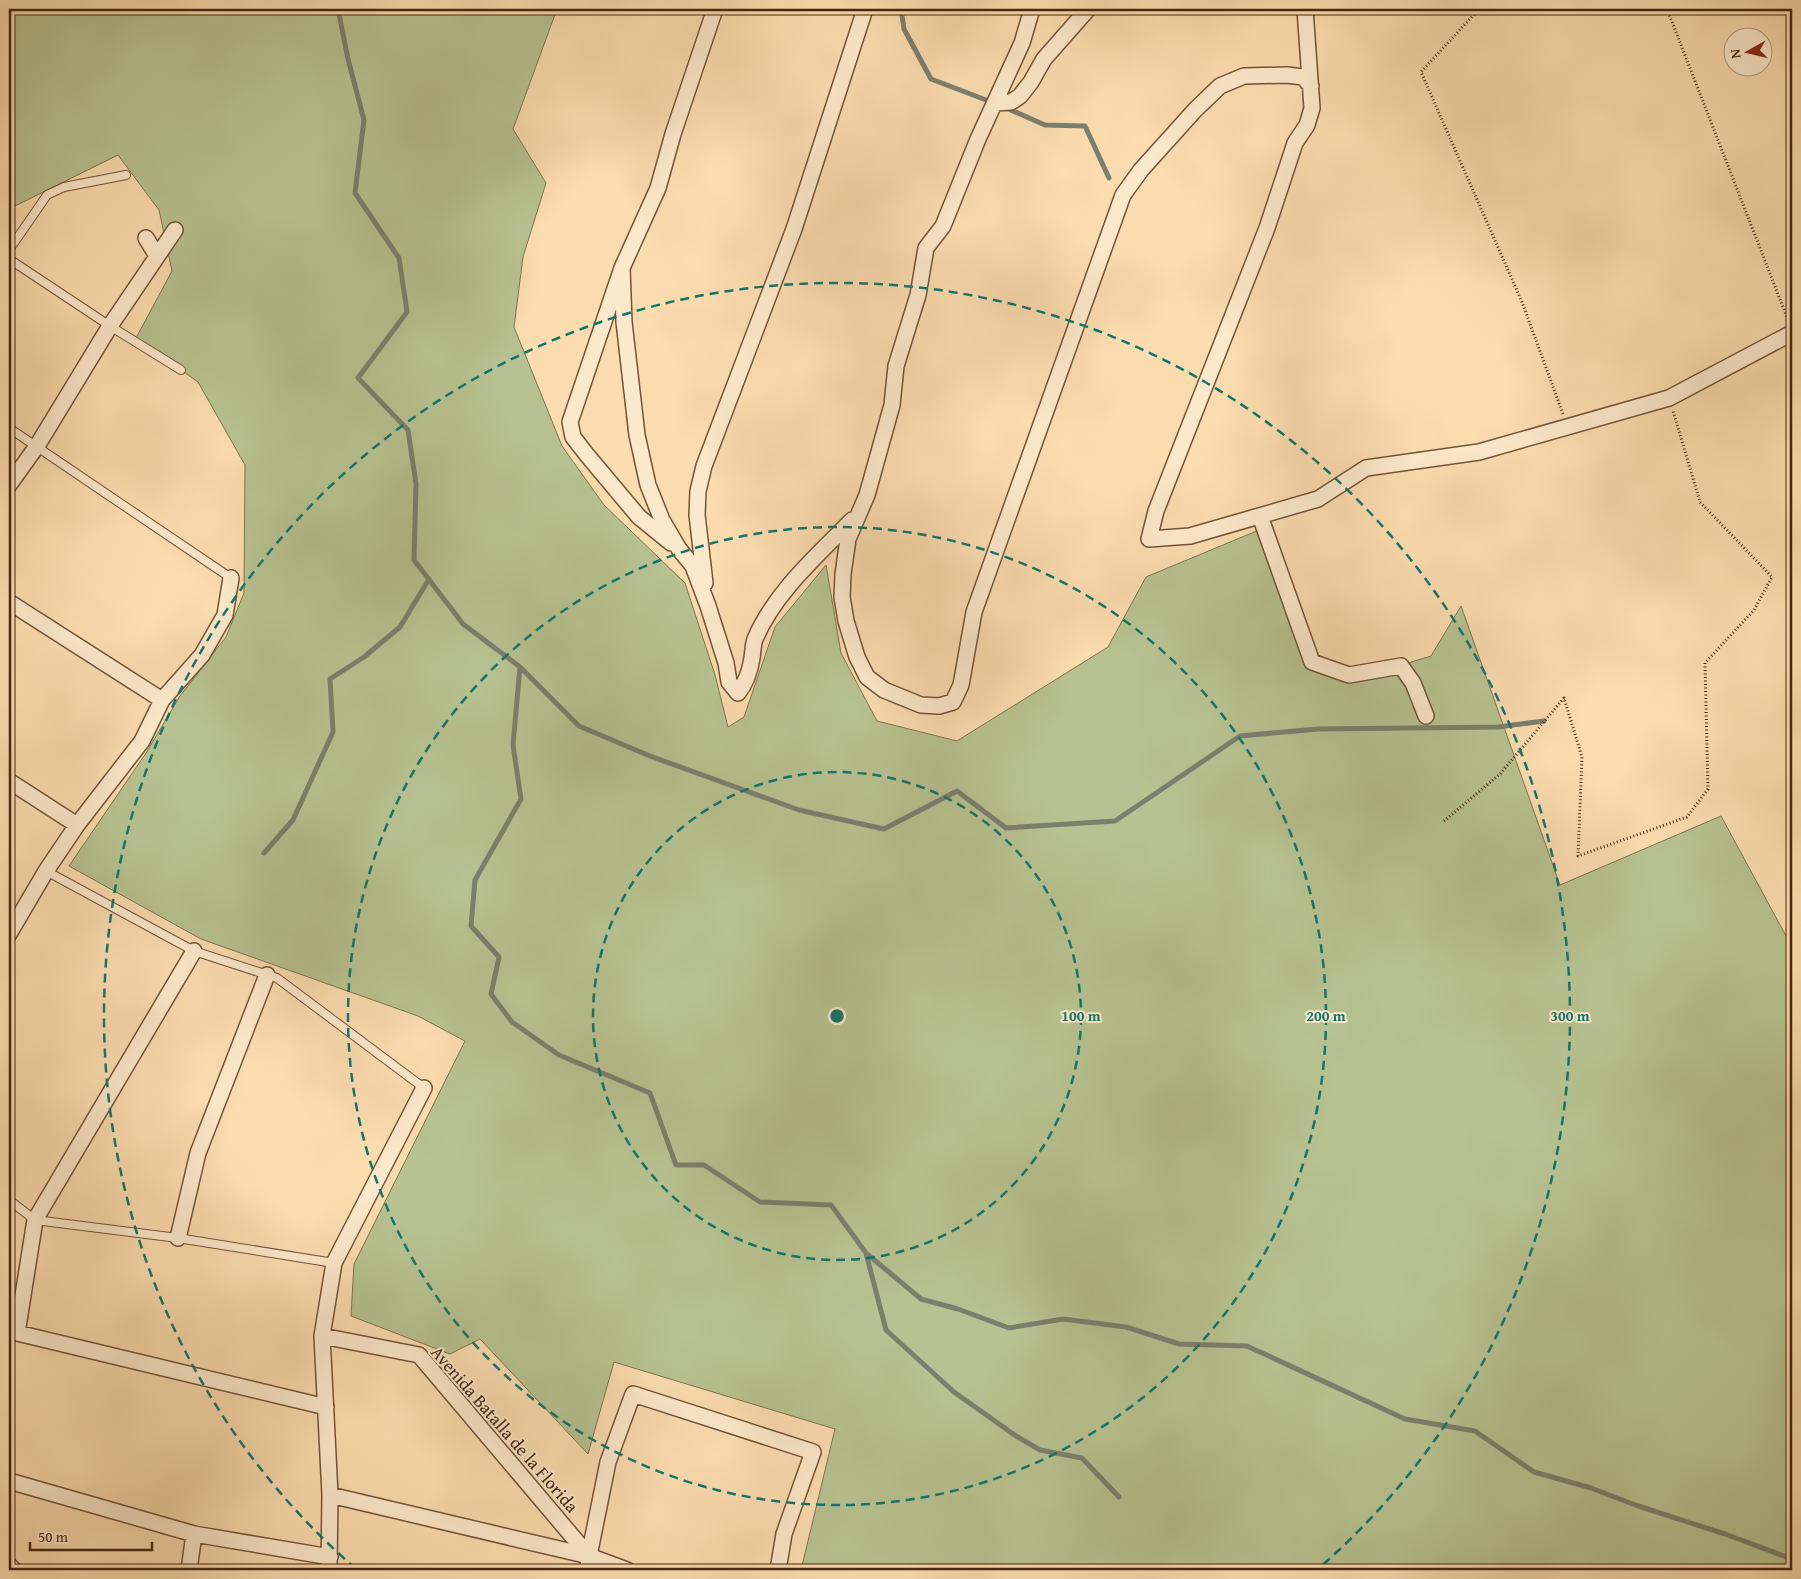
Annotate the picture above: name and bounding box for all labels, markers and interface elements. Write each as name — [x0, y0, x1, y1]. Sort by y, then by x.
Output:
north arrow — [1724, 28, 1774, 78]
text: N — [1724, 47, 1746, 60]
text: 100 m — [1061, 1005, 1101, 1026]
text: 200 m — [1306, 1005, 1346, 1026]
text: 300 m — [1550, 1005, 1590, 1026]
centre of rings — [828, 1007, 846, 1025]
street label: Avenida Batalla de la Florida — [425, 1340, 586, 1519]
scale bar — [30, 1519, 152, 1551]
text: 50 m — [38, 1526, 69, 1547]

